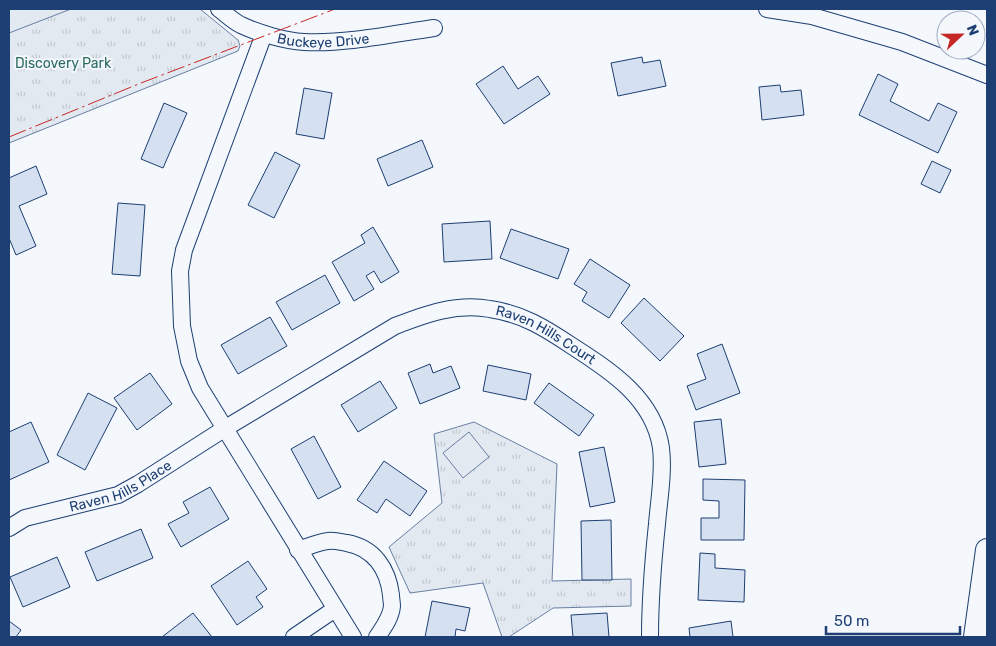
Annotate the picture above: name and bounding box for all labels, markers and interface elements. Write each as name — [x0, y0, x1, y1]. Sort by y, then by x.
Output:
north arrow — [936, 10, 986, 60]
text: N — [963, 22, 982, 38]
street label: Buckeye Drive — [276, 29, 370, 51]
park label: Discovery Park — [15, 55, 112, 72]
street label: Raven Hills Court — [494, 302, 600, 368]
street label: Raven Hills Place — [67, 456, 175, 515]
scale bar — [826, 604, 960, 636]
text: 50 m — [834, 612, 869, 630]

